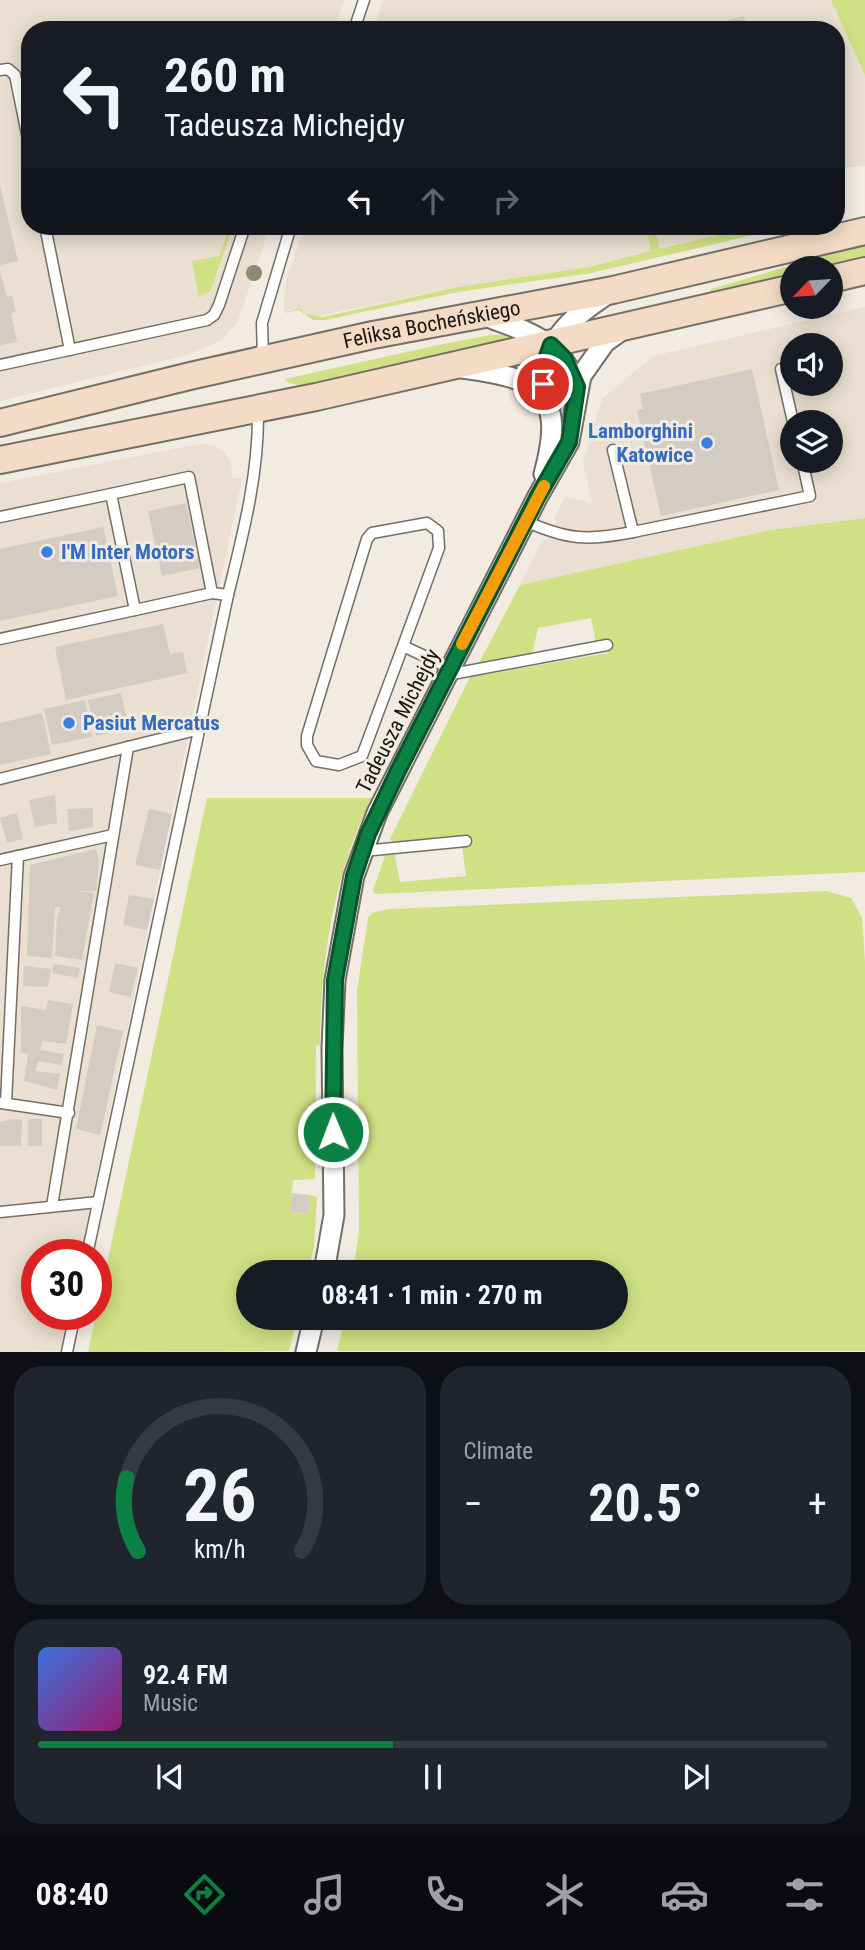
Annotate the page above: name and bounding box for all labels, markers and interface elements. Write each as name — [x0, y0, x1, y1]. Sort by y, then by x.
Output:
text: 260 m — [164, 47, 286, 104]
icon: left — [49, 49, 140, 140]
text: Tadeusza Michejdy — [164, 106, 405, 144]
icon: left — [341, 182, 379, 220]
icon: ahead — [414, 182, 452, 220]
icon: right — [487, 182, 525, 220]
north arrow — [780, 256, 844, 318]
map controls — [780, 256, 843, 473]
street label: Feliksa Bocheńskiego — [341, 296, 522, 353]
button: sound — [780, 333, 843, 396]
pin — [513, 354, 573, 414]
icon: arrive — [524, 365, 562, 403]
button: layers — [780, 410, 843, 473]
place label: Lamborghini Katowice — [588, 419, 693, 467]
marker: Lamborghini Katowice — [699, 435, 715, 451]
place label: I'M Inter Motors — [61, 540, 195, 564]
marker: I'M Inter Motors — [39, 544, 55, 560]
street label: Tadeusza Michejdy — [351, 645, 445, 797]
place label: Pasiut Mercatus — [83, 711, 220, 735]
marker: Pasiut Mercatus — [61, 715, 77, 731]
position arrow — [296, 1095, 370, 1169]
speed limit sign: 30 — [21, 1239, 112, 1330]
text: 08:41 · 1 min · 270 m — [322, 1280, 542, 1310]
text: Climate — [464, 1438, 533, 1465]
text: 26 — [183, 1454, 257, 1540]
text: 20.5° — [588, 1473, 702, 1534]
text: − — [464, 1482, 483, 1526]
text: + — [808, 1482, 827, 1526]
text: km/h — [194, 1535, 245, 1564]
text: 92.4 FM — [143, 1660, 228, 1690]
text: Music — [143, 1690, 198, 1717]
icon: previous — [151, 1758, 189, 1796]
icon: pause — [414, 1758, 452, 1796]
icon: next — [677, 1758, 715, 1796]
icon: directions — [180, 1870, 229, 1919]
icon: music — [300, 1870, 349, 1919]
icon: phone — [420, 1870, 469, 1919]
icon: climate — [540, 1870, 589, 1919]
icon: car — [660, 1870, 709, 1919]
icon: filters — [780, 1870, 829, 1919]
text: 08:40 — [36, 1875, 109, 1913]

